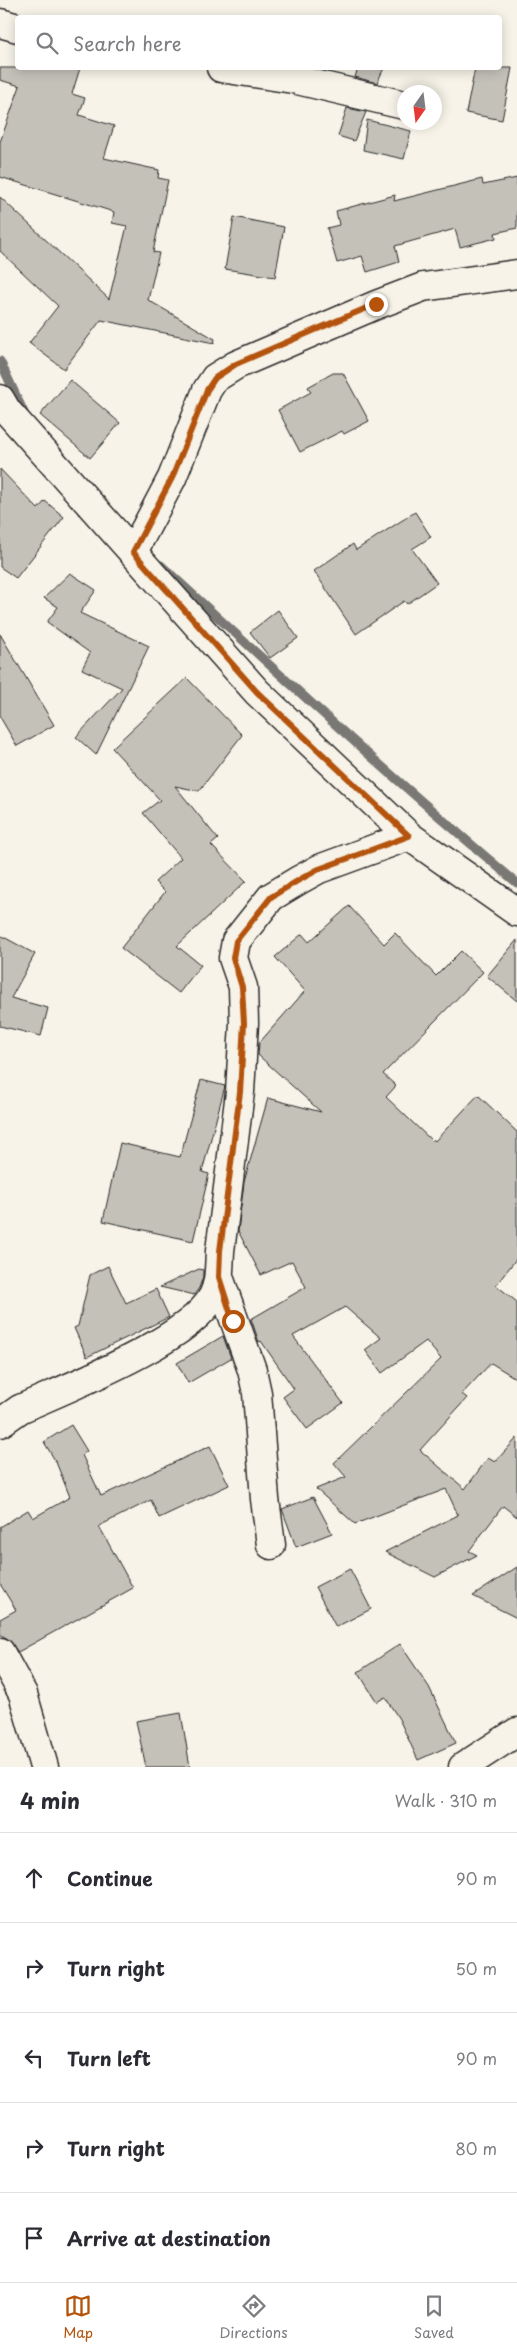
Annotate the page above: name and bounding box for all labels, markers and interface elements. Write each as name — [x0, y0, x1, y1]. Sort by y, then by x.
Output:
search box — [15, 15, 502, 70]
icon: search — [33, 29, 61, 57]
text: Search here — [73, 29, 182, 57]
north arrow — [397, 85, 442, 130]
route end — [365, 293, 388, 316]
route start — [222, 1310, 245, 1333]
text: 4 min — [20, 1784, 80, 1816]
text: Walk · 310 m — [395, 1788, 497, 1812]
icon: ahead — [20, 1864, 48, 1892]
text: Continue — [67, 1864, 153, 1892]
text: 90 m — [456, 1866, 497, 1890]
icon: right — [20, 1954, 48, 1982]
text: Turn right — [67, 1954, 165, 1982]
text: 50 m — [456, 1956, 497, 1980]
icon: left — [20, 2044, 48, 2072]
text: Turn left — [67, 2044, 151, 2072]
text: 90 m — [456, 2046, 497, 2070]
icon: right — [20, 2134, 48, 2162]
text: Turn right — [67, 2134, 165, 2162]
text: 80 m — [455, 2136, 497, 2160]
icon: arrive — [20, 2224, 48, 2252]
text: Arrive at destination — [67, 2224, 271, 2252]
tab: Map — [63, 2292, 93, 2343]
tab: Directions — [220, 2292, 288, 2343]
tab: Saved — [414, 2292, 454, 2343]

